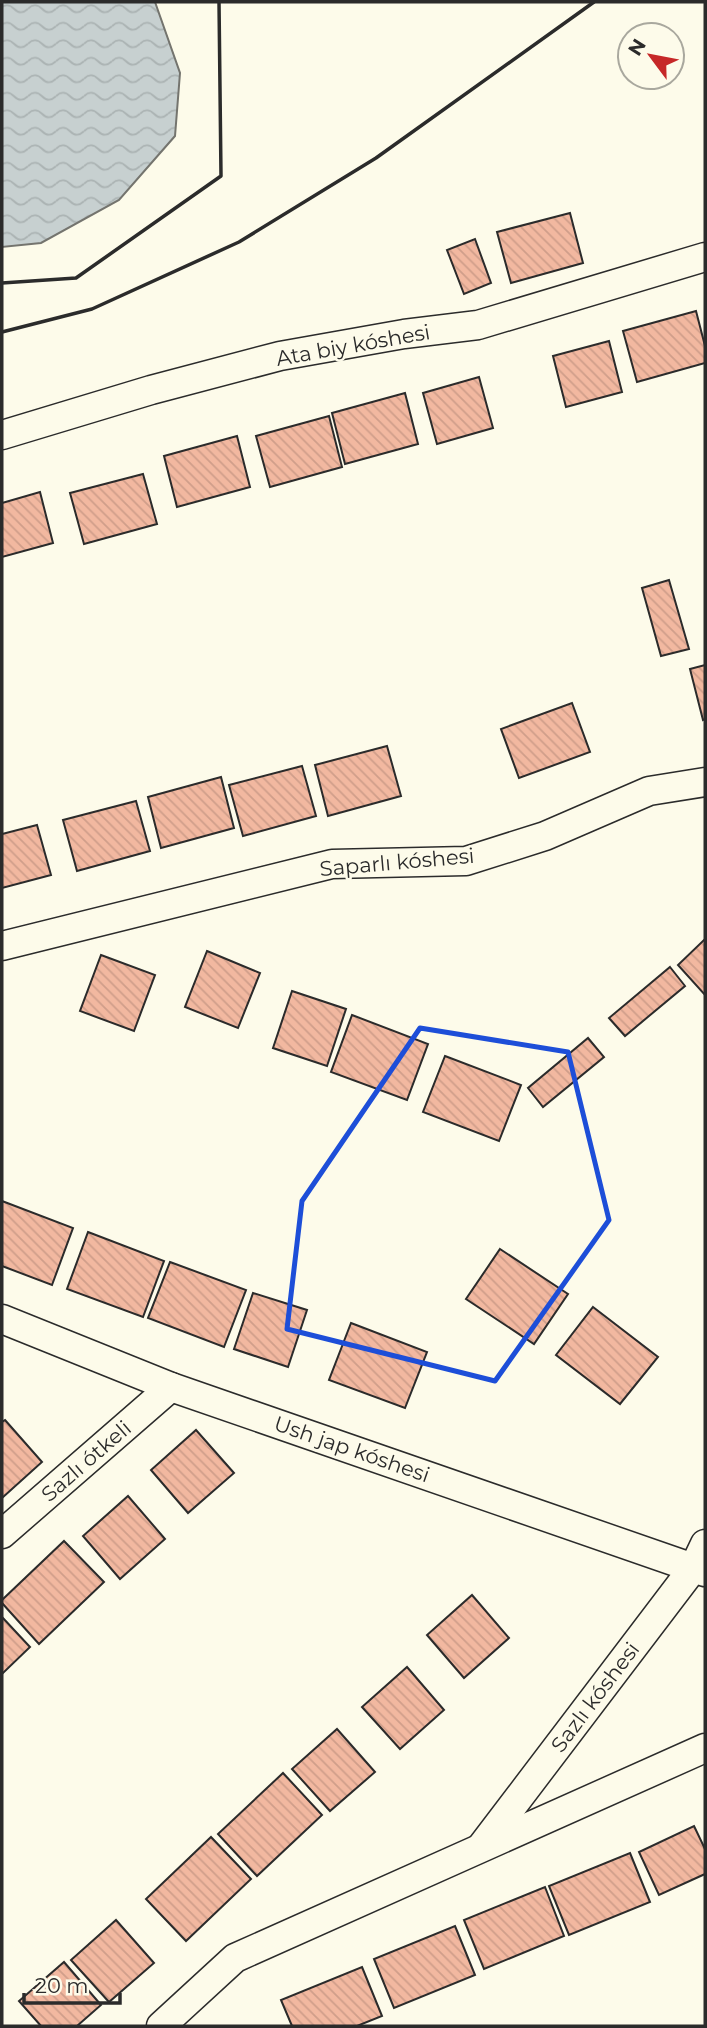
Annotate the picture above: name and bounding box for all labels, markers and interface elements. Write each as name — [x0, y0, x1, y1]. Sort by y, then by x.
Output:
north arrow — [616, 21, 686, 91]
text: N — [623, 35, 651, 60]
street label: Ata biy kóshesi — [274, 319, 432, 371]
street label: Saparlı kóshesi — [319, 843, 475, 881]
street label: Ush jap kóshesi — [271, 1411, 433, 1487]
street label: Sazlı ótkeli — [36, 1415, 136, 1507]
street label: Sazlı kóshesi — [546, 1637, 644, 1757]
scale bar — [24, 1962, 121, 2006]
text: 20 m — [35, 1973, 89, 1998]

